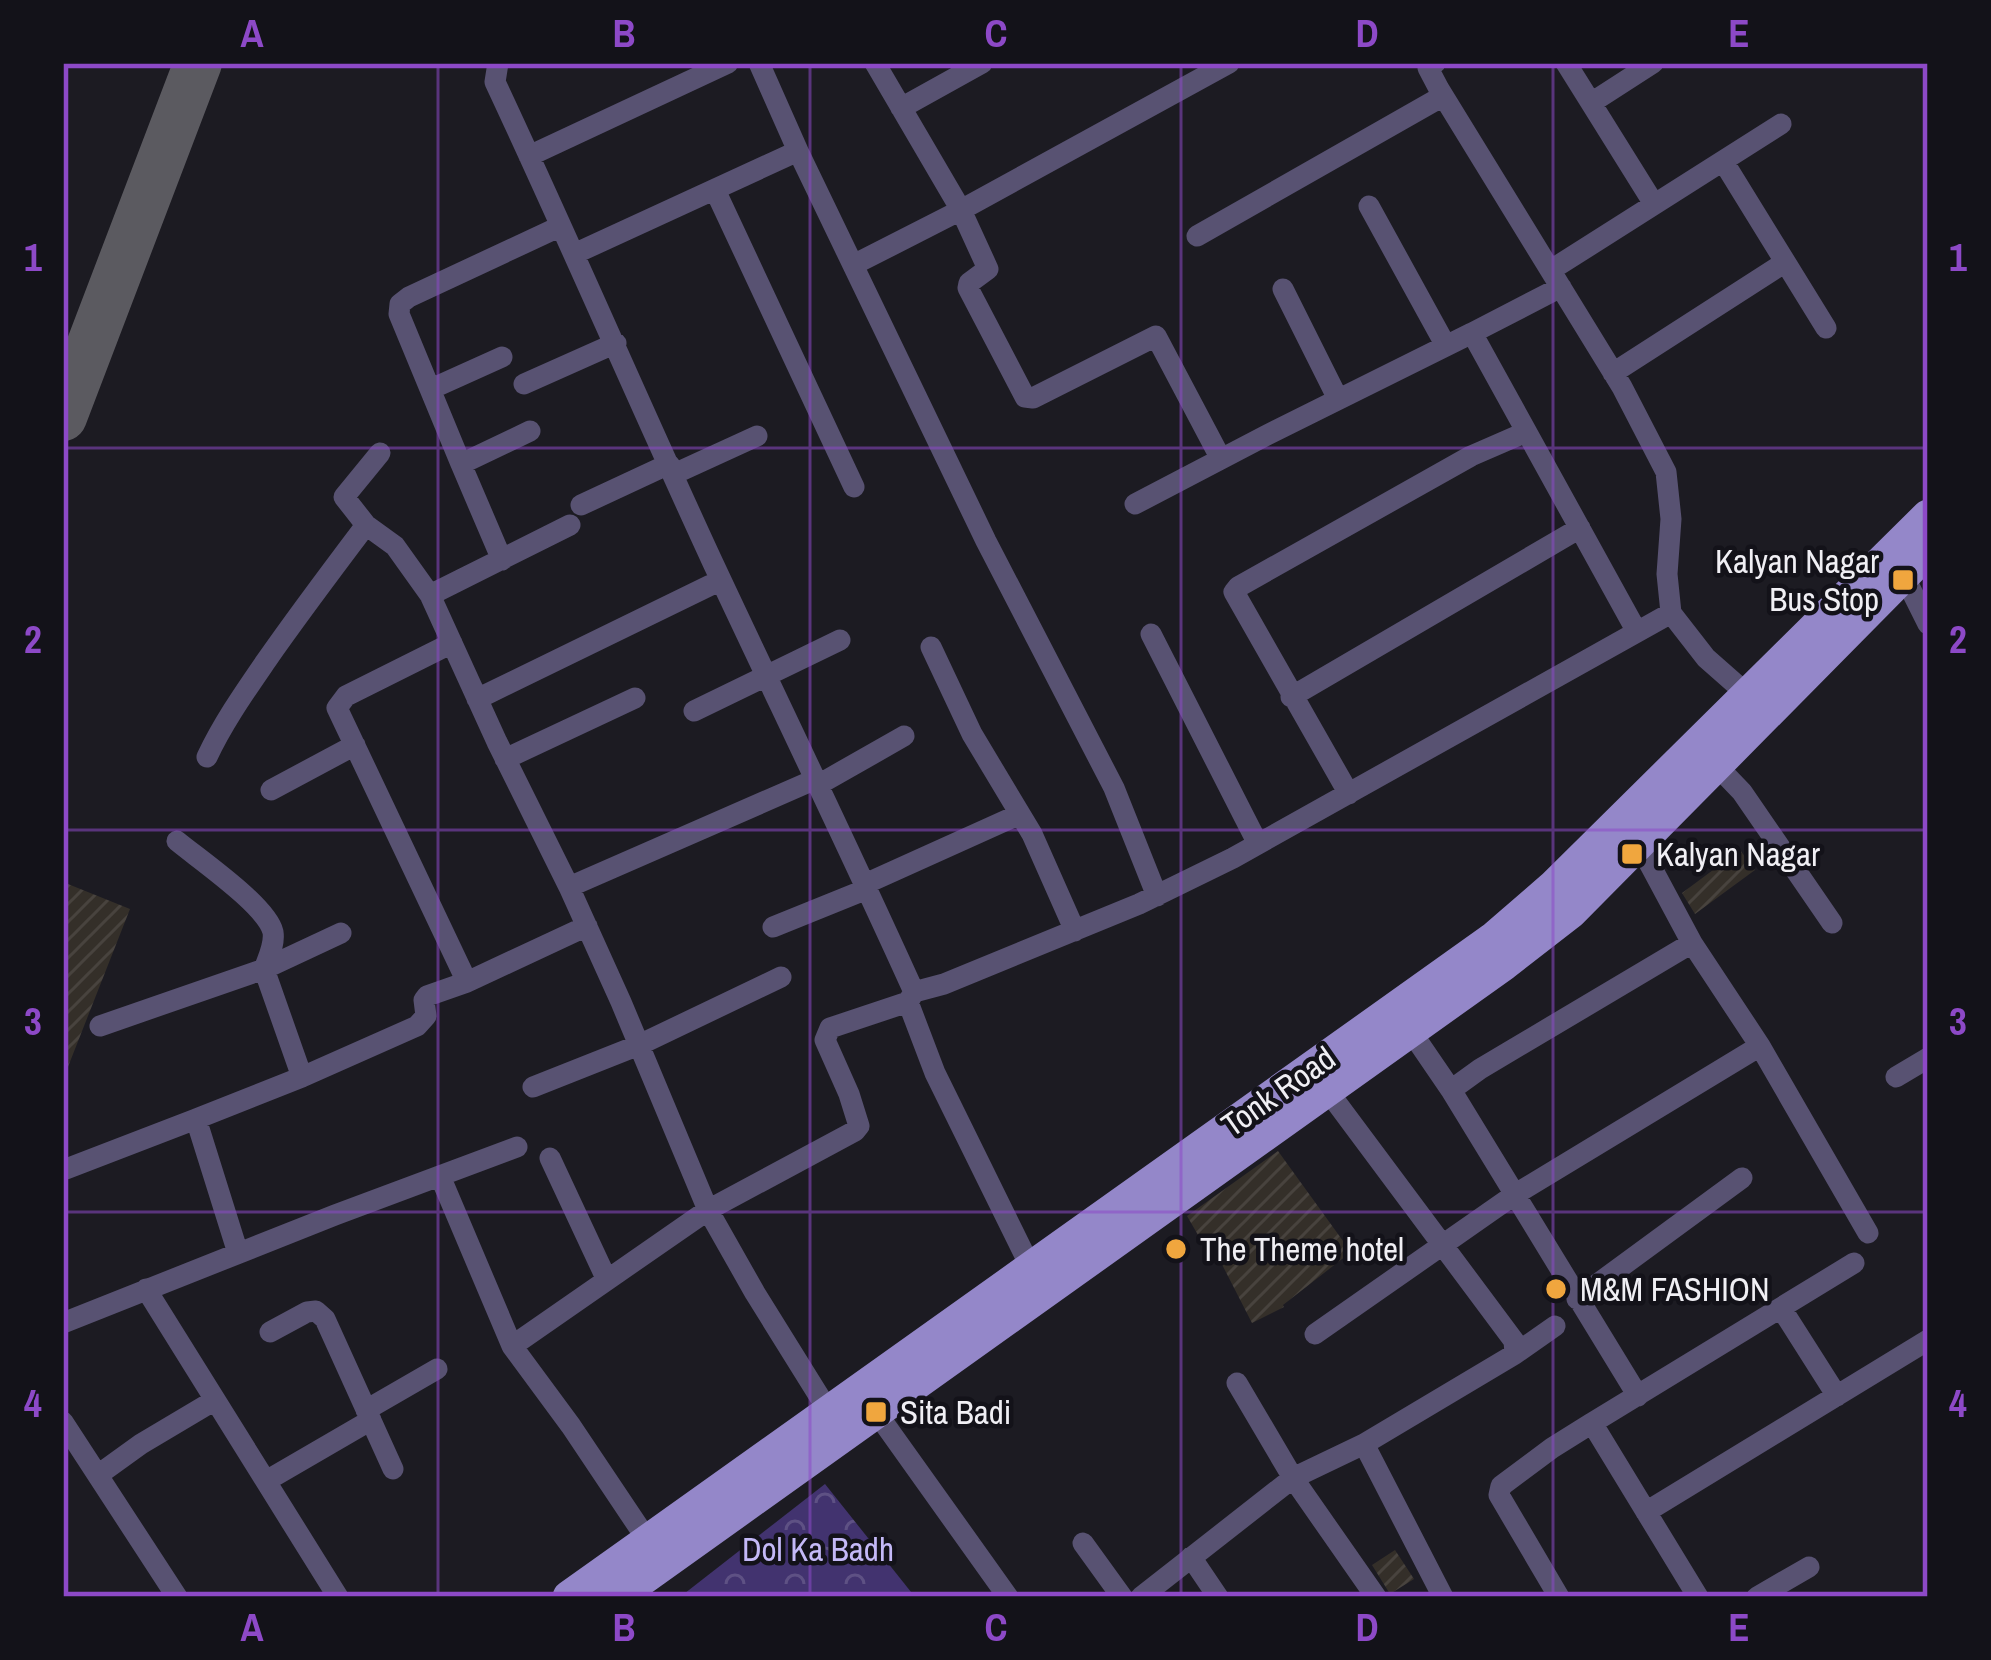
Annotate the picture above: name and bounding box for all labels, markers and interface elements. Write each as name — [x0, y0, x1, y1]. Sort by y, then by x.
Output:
text: A — [240, 7, 264, 59]
text: B — [612, 7, 636, 59]
text: C — [984, 7, 1008, 59]
text: D — [1355, 7, 1379, 59]
text: E — [1728, 7, 1750, 59]
text: 1 — [24, 231, 42, 283]
text: 1 — [1949, 231, 1967, 283]
place label: Kalyan Nagar Bus Stop — [1715, 539, 1879, 621]
marker: Kalyan Nagar Bus Stop — [1890, 567, 1916, 593]
text: 2 — [24, 613, 42, 665]
text: 2 — [1949, 613, 1967, 665]
place label: Kalyan Nagar — [1656, 832, 1820, 876]
marker: Kalyan Nagar — [1619, 841, 1645, 867]
text: 3 — [24, 995, 42, 1047]
text: 3 — [1949, 995, 1967, 1047]
street label: Tonk Road — [1212, 1036, 1344, 1146]
place label: The Theme hotel — [1200, 1227, 1404, 1271]
marker: The Theme hotel — [1163, 1236, 1189, 1262]
place label: M&M FASHION — [1580, 1267, 1769, 1311]
marker: M&M FASHION — [1543, 1276, 1569, 1302]
text: 4 — [24, 1377, 42, 1429]
text: 4 — [1949, 1377, 1967, 1429]
place label: Sita Badi — [900, 1390, 1011, 1434]
marker: Sita Badi — [863, 1399, 889, 1425]
park label: Dol Ka Badh — [742, 1527, 894, 1571]
text: A — [240, 1601, 264, 1653]
text: B — [612, 1601, 636, 1653]
text: C — [984, 1601, 1008, 1653]
text: D — [1355, 1601, 1379, 1653]
text: E — [1728, 1601, 1750, 1653]

